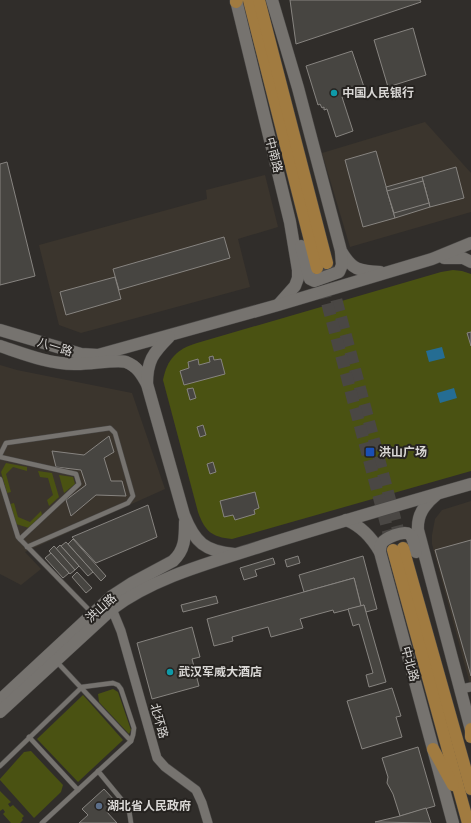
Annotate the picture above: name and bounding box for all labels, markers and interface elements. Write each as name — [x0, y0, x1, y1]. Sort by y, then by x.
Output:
place label: 中国人民银行 — [342, 84, 414, 101]
marker: 中国人民银行 — [329, 88, 339, 98]
street label: 中南路 — [262, 135, 287, 174]
street label: 八一路 — [35, 333, 75, 360]
place label: 洪山广场 — [379, 443, 427, 460]
marker: 洪山广场 — [364, 446, 376, 458]
street label: 洪山路 — [82, 589, 120, 626]
street label: 中北路 — [398, 644, 423, 683]
place label: 武汉军威大酒店 — [178, 663, 262, 680]
marker: 武汉军威大酒店 — [165, 667, 175, 677]
street label: 北环路 — [146, 701, 173, 741]
place label: 湖北省人民政府 — [107, 797, 191, 814]
marker: 湖北省人民政府 — [94, 801, 104, 811]

